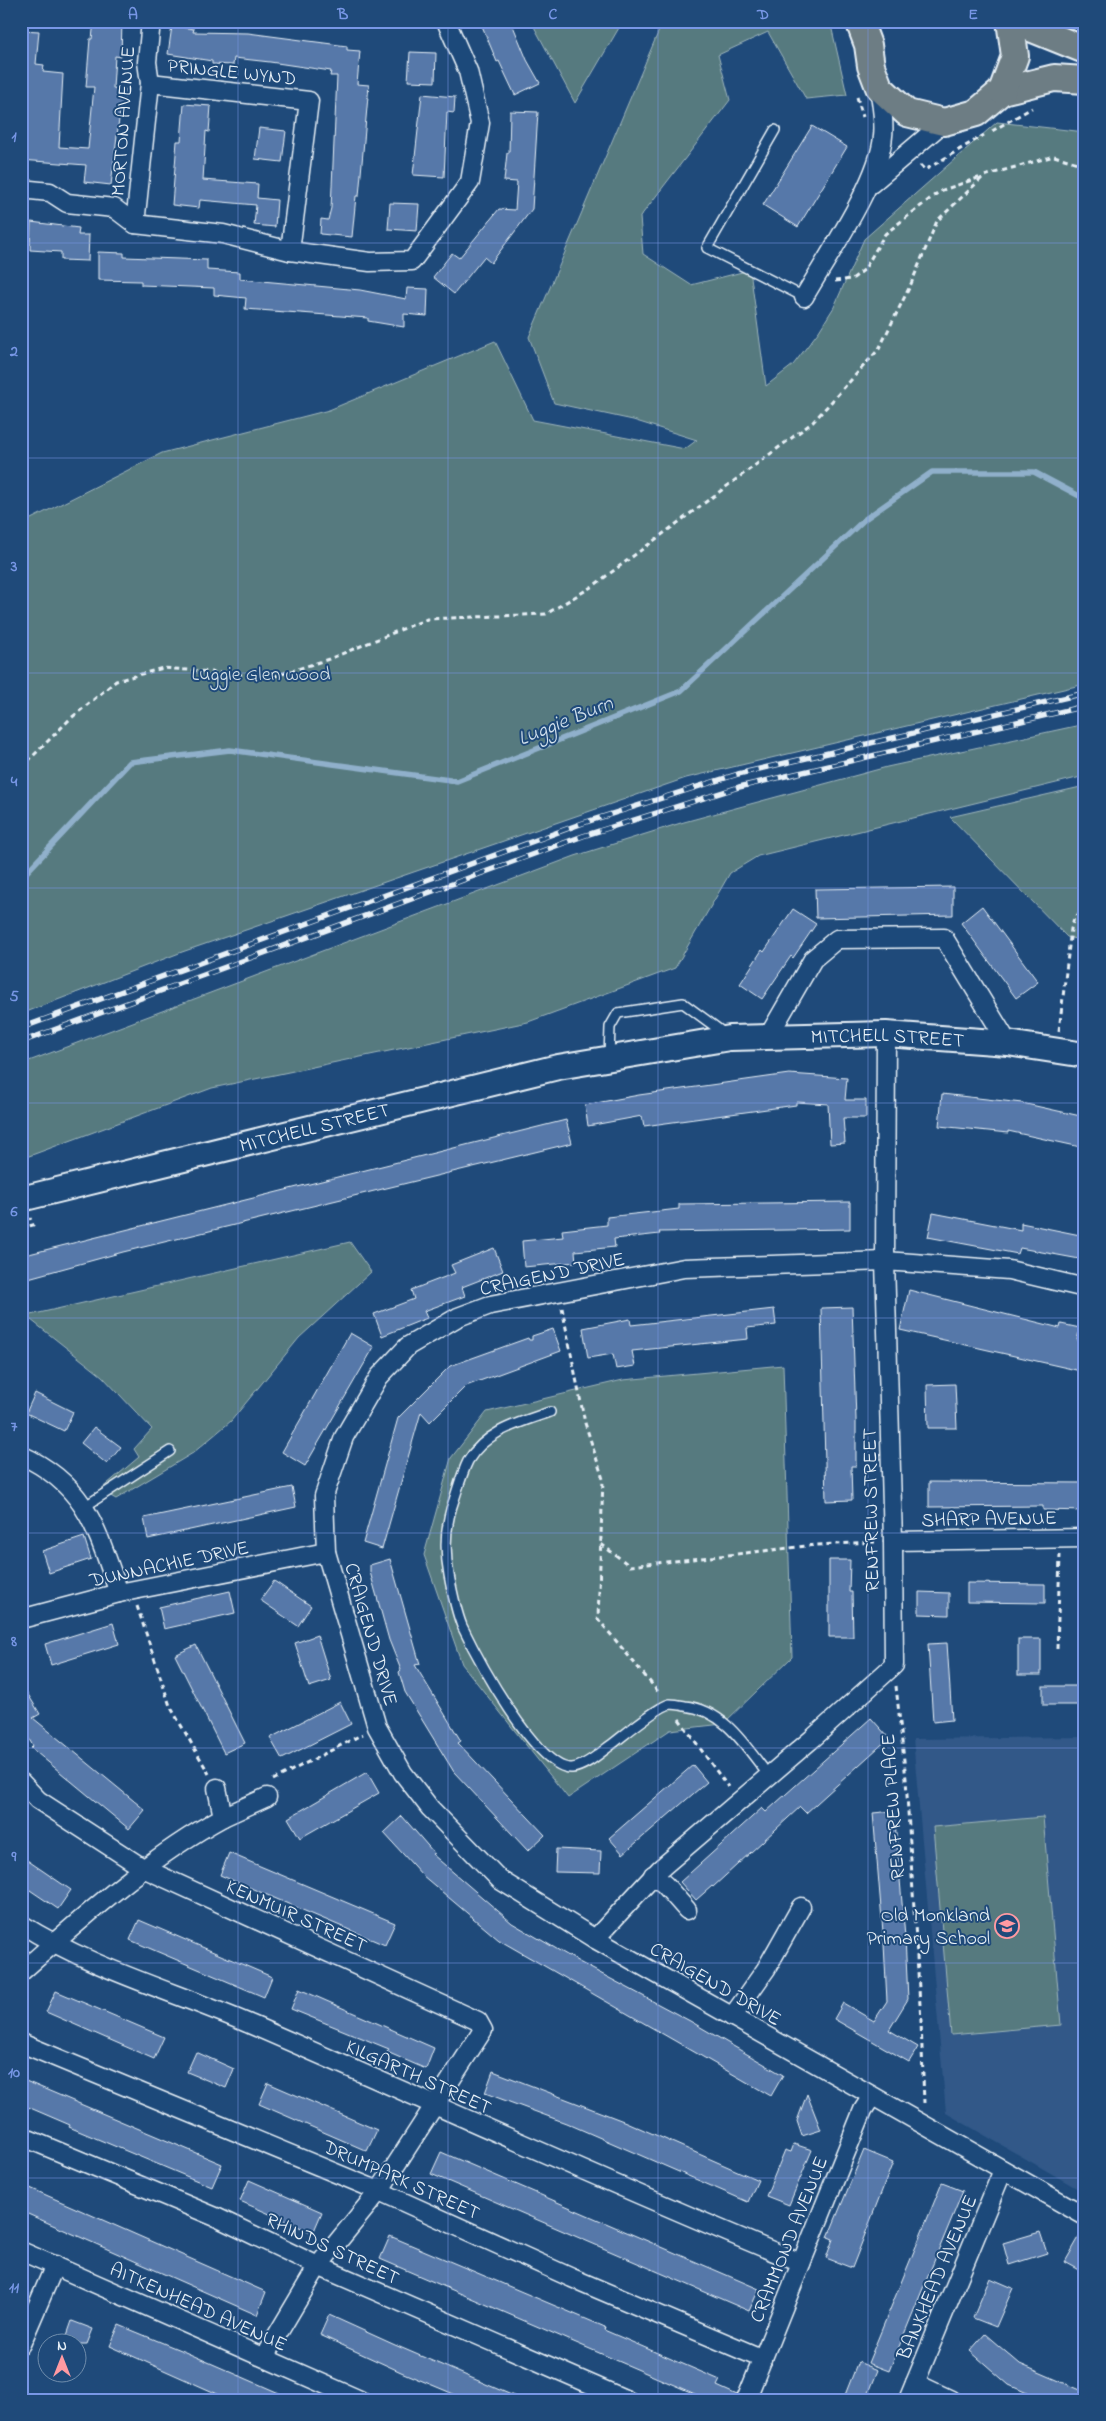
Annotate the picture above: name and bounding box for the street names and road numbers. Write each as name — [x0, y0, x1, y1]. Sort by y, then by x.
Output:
street label: MORTON AVENUE — [105, 45, 144, 197]
street label: PRINGLE WYND — [166, 52, 298, 95]
street label: MITCHELL STREET — [810, 1022, 965, 1057]
street label: MITCHELL STREET — [237, 1097, 393, 1162]
street label: CRAIGEND DRIVE — [477, 1246, 628, 1305]
street label: RENFREW STREET — [857, 1428, 888, 1592]
street label: SHARP AVENUE — [921, 1505, 1057, 1536]
street label: DUNNACHIE DRIVE — [86, 1534, 252, 1597]
street label: CRAIGEND DRIVE — [335, 1560, 404, 1710]
street label: RENFREW PLACE — [875, 1733, 914, 1881]
street label: KENMUIR STREET — [221, 1873, 371, 1961]
street label: CRAIGEND DRIVE — [644, 1936, 786, 2035]
street label: KILGARTH STREET — [340, 2033, 496, 2123]
street label: DRUMPARK STREET — [317, 2133, 484, 2229]
street label: CRAMMOND AVENUE — [744, 2152, 837, 2327]
street label: BANKHEAD AVENUE — [890, 2191, 986, 2366]
street label: RHINDS STREET — [260, 2207, 404, 2294]
street label: AITKENHEAD AVENUE — [105, 2256, 291, 2361]

